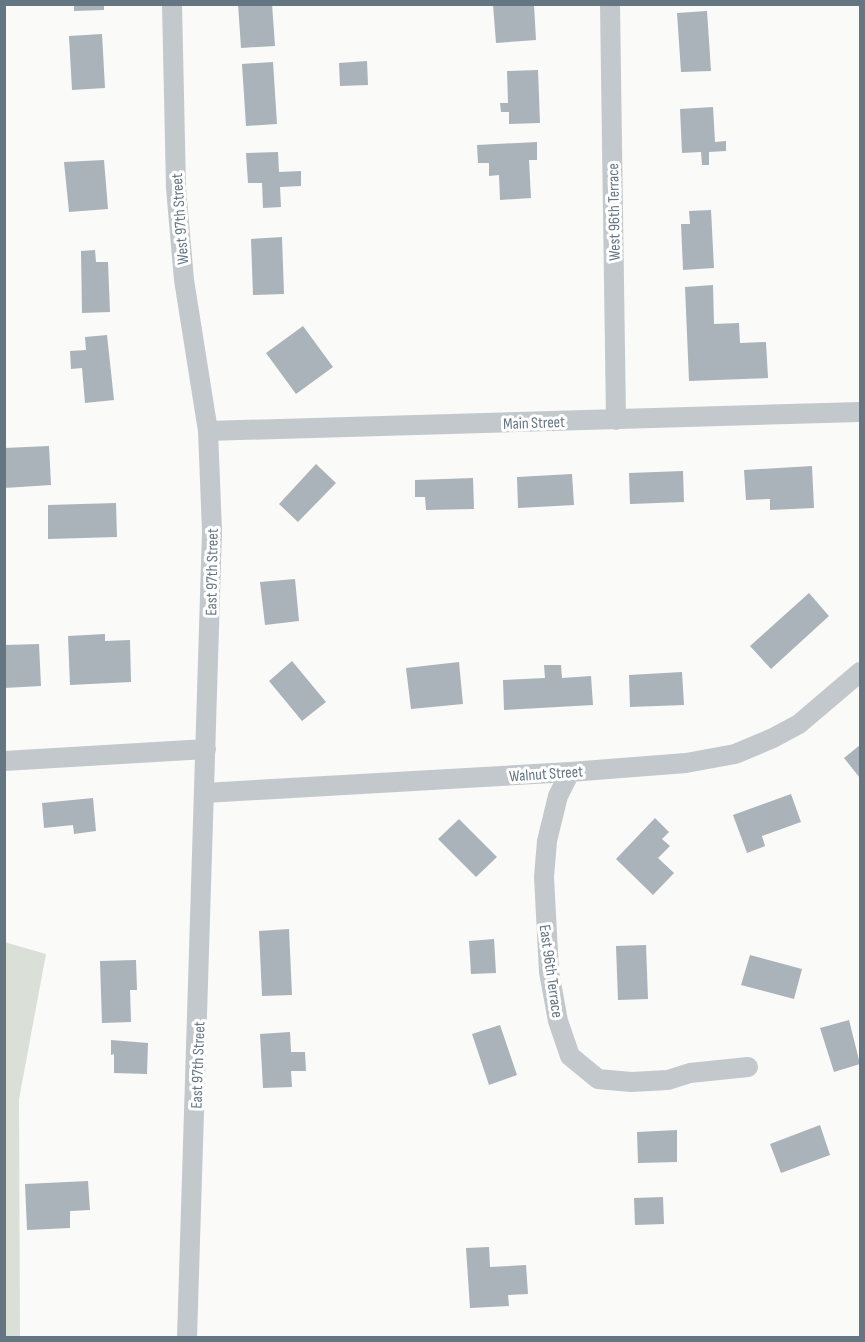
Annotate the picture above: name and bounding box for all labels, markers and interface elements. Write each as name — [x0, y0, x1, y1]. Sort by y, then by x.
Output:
street label: West 96th Terrace — [604, 163, 625, 261]
street label: West 97th Street — [168, 173, 193, 265]
street label: Main Street — [503, 413, 565, 434]
street label: East 97th Street — [202, 528, 223, 616]
street label: Walnut Street — [509, 762, 584, 787]
street label: East 96th Terrace — [535, 923, 566, 1019]
street label: East 97th Street — [187, 1021, 210, 1109]

